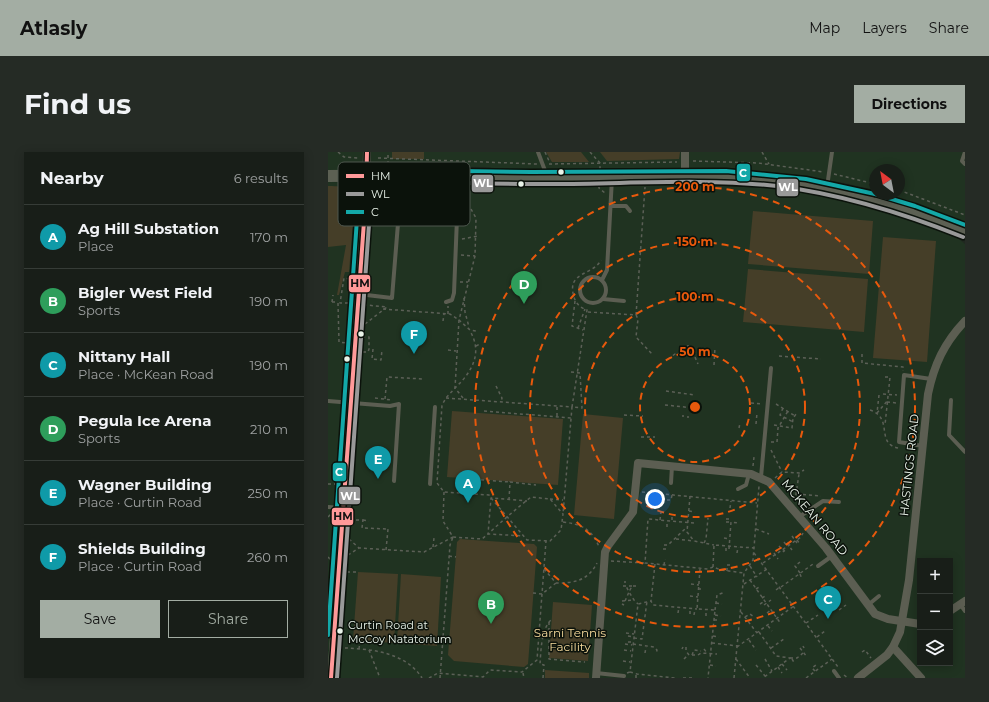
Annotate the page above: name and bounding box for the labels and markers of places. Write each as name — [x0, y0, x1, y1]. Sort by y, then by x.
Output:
unlabelled marker — [556, 167, 566, 177]
unlabelled marker — [516, 179, 526, 189]
pin: D — [511, 271, 537, 304]
pin: F — [401, 321, 427, 354]
unlabelled marker — [356, 329, 366, 339]
unlabelled marker — [342, 354, 352, 364]
centre of rings — [688, 400, 702, 414]
pin: E — [365, 446, 391, 479]
pin: A — [455, 470, 481, 503]
pin: C — [815, 586, 841, 619]
pin: B — [478, 591, 504, 624]
place label: Curtin Road at McCoy Natatorium — [348, 618, 452, 646]
marker: Curtin Road at McCoy Natatorium — [335, 626, 345, 636]

